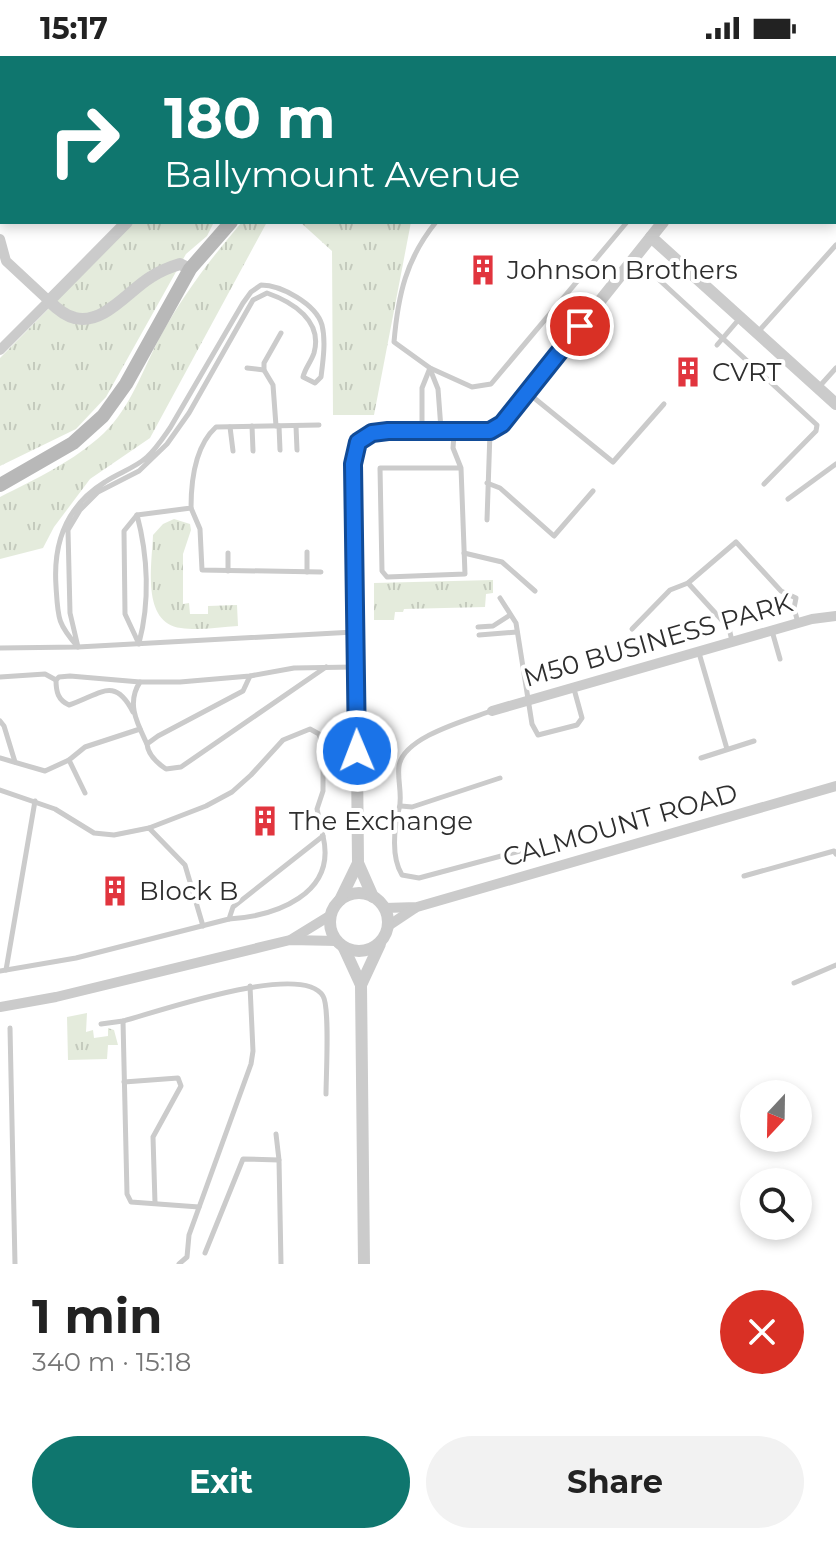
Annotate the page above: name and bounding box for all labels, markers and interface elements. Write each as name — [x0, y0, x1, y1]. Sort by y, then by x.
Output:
text: 15:17 — [40, 10, 108, 47]
text: 180 m — [164, 84, 336, 152]
icon: right — [32, 88, 136, 192]
text: Ballymount Avenue — [164, 152, 520, 196]
building icon: Johnson Brothers — [466, 253, 500, 287]
place label: Johnson Brothers — [506, 254, 738, 286]
pin — [546, 292, 614, 360]
icon: arrive — [558, 304, 602, 348]
building icon: CVRT — [671, 355, 705, 389]
place label: CVRT — [712, 356, 782, 388]
street label: M50 BUSINESS PARK — [520, 586, 797, 694]
position arrow — [315, 709, 399, 793]
street label: CALMOUNT ROAD — [499, 776, 741, 874]
building icon: The Exchange — [248, 804, 282, 838]
place label: The Exchange — [289, 805, 473, 837]
building icon: Block B — [98, 874, 132, 908]
place label: Block B — [139, 875, 238, 907]
north arrow — [740, 1080, 812, 1152]
map controls — [740, 1080, 812, 1240]
button: search — [740, 1168, 812, 1240]
text: 1 min — [32, 1287, 162, 1345]
button: close — [720, 1290, 804, 1374]
text: 340 m · 15:18 — [32, 1346, 191, 1378]
button: Exit — [32, 1436, 410, 1528]
button: Share — [426, 1436, 804, 1528]

